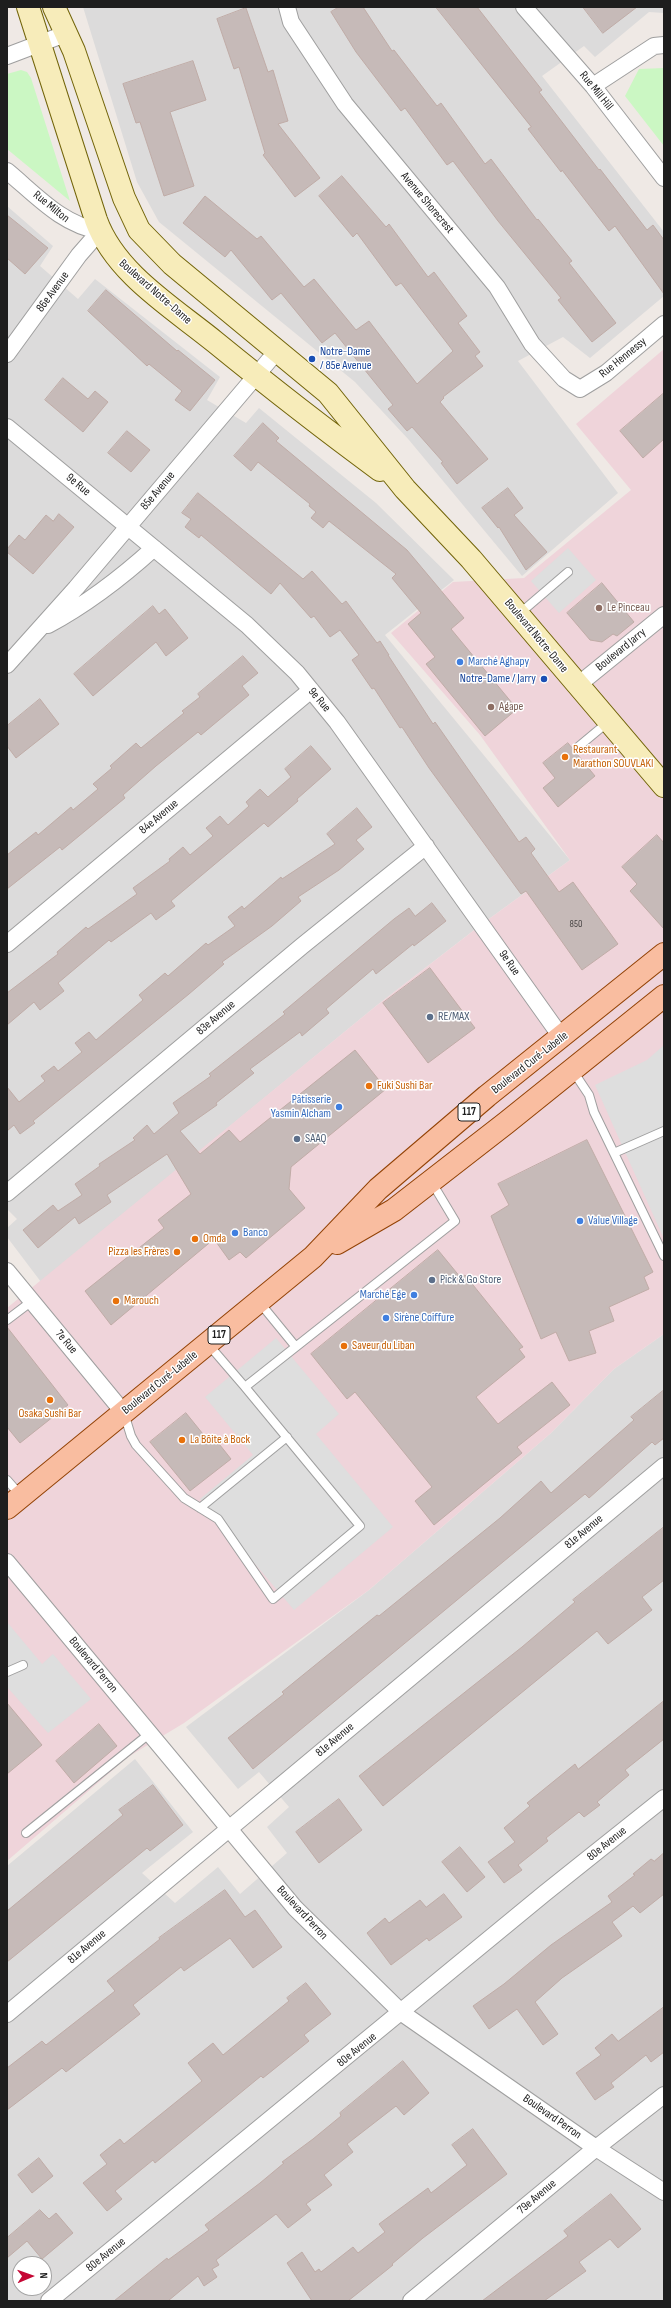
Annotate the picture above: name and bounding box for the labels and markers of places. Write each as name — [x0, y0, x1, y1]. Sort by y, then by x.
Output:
place label: Notre-Dame / 85e Avenue — [320, 345, 372, 373]
marker: Notre-Dame / 85e Avenue — [307, 354, 317, 364]
place label: Le Pinceau — [607, 601, 650, 615]
marker: Le Pinceau — [594, 603, 604, 613]
place label: Marché Aghapy — [468, 655, 529, 669]
marker: Marché Aghapy — [455, 657, 465, 667]
place label: Notre-Dame / Jarry — [460, 672, 536, 686]
marker: Notre-Dame / Jarry — [539, 674, 549, 684]
place label: Agape — [499, 700, 523, 714]
marker: Agape — [486, 702, 496, 712]
place label: Restaurant Marathon SOUVLAKI — [573, 743, 653, 771]
marker: Restaurant Marathon SOUVLAKI — [560, 752, 570, 762]
place label: RE/MAX — [438, 1010, 469, 1024]
marker: RE/MAX — [425, 1012, 435, 1022]
place label: Fuki Sushi Bar — [377, 1079, 432, 1093]
marker: Fuki Sushi Bar — [364, 1081, 374, 1091]
place label: Pâtisserie Yasmin Alcham — [271, 1093, 331, 1121]
marker: Pâtisserie Yasmin Alcham — [334, 1102, 344, 1112]
place label: SAAQ — [305, 1132, 326, 1146]
marker: SAAQ — [292, 1134, 302, 1144]
place label: Value Village — [588, 1214, 638, 1228]
marker: Value Village — [575, 1216, 585, 1226]
place label: Banco — [243, 1226, 268, 1240]
marker: Banco — [230, 1228, 240, 1238]
place label: Omda — [203, 1232, 226, 1246]
marker: Omda — [190, 1234, 200, 1244]
place label: Pizza les Frères — [108, 1245, 169, 1259]
marker: Pizza les Frères — [172, 1247, 182, 1257]
place label: Pick & Go Store — [440, 1273, 501, 1287]
marker: Pick & Go Store — [427, 1275, 437, 1285]
place label: Marché Ege — [360, 1288, 406, 1302]
marker: Marché Ege — [409, 1290, 419, 1300]
place label: Marouch — [124, 1294, 159, 1308]
marker: Marouch — [111, 1296, 121, 1306]
place label: Sirène Coiffure — [394, 1311, 454, 1325]
marker: Sirène Coiffure — [381, 1313, 391, 1323]
place label: Saveur du Liban — [352, 1339, 415, 1353]
marker: Saveur du Liban — [339, 1341, 349, 1351]
marker: Osaka Sushi Bar — [45, 1395, 55, 1405]
place label: Osaka Sushi Bar — [18, 1407, 82, 1421]
place label: La Bôite à Bock — [190, 1433, 250, 1447]
marker: La Bôite à Bock — [177, 1435, 187, 1445]

